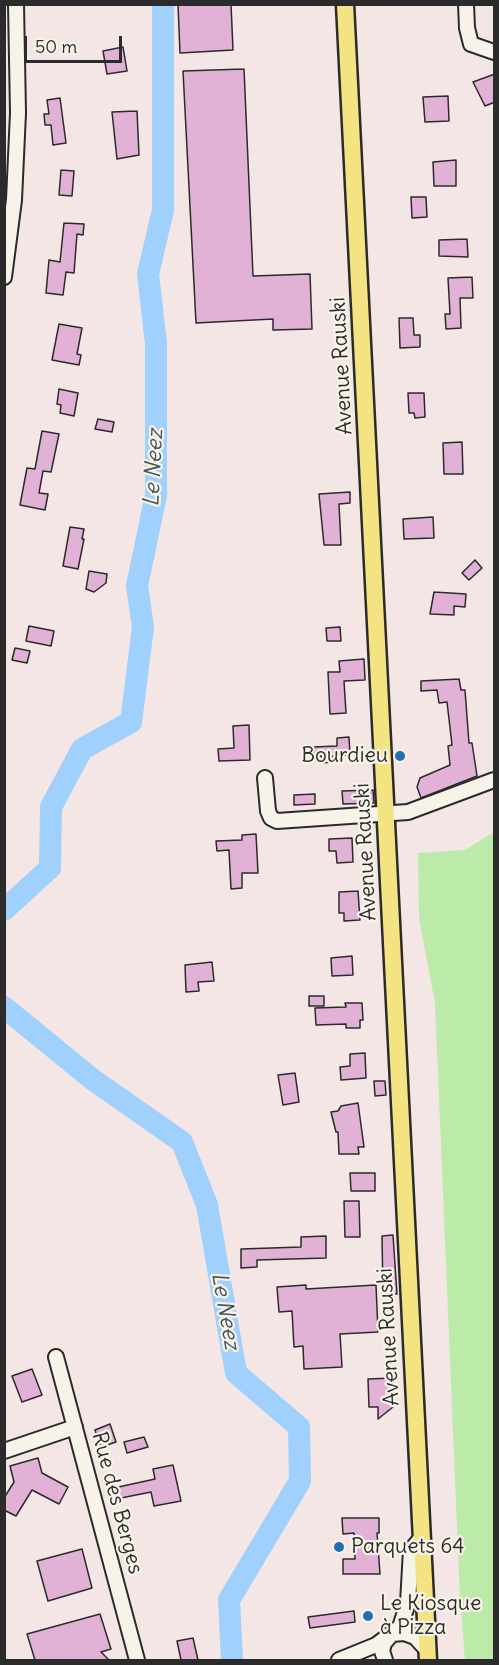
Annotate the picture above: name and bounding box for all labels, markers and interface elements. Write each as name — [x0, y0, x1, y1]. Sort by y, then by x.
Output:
scale bar — [27, 24, 124, 62]
text: 50 m — [35, 35, 77, 58]
street label: Avenue Rauski — [326, 297, 358, 435]
water label: Le Neez — [139, 429, 169, 507]
place label: Bourdieu — [301, 743, 388, 769]
marker: Bourdieu — [393, 749, 407, 763]
street label: Avenue Rauski — [350, 783, 382, 921]
street label: Avenue Rauski — [373, 1268, 405, 1406]
water label: Le Neez — [205, 1270, 245, 1352]
street label: Rue des Berges — [86, 1429, 148, 1577]
place label: Parquets 64 — [351, 1534, 464, 1560]
marker: Parquets 64 — [332, 1540, 346, 1554]
place label: Le Kiosque à Pizza — [380, 1591, 481, 1641]
marker: Le Kiosque à Pizza — [361, 1609, 375, 1623]

